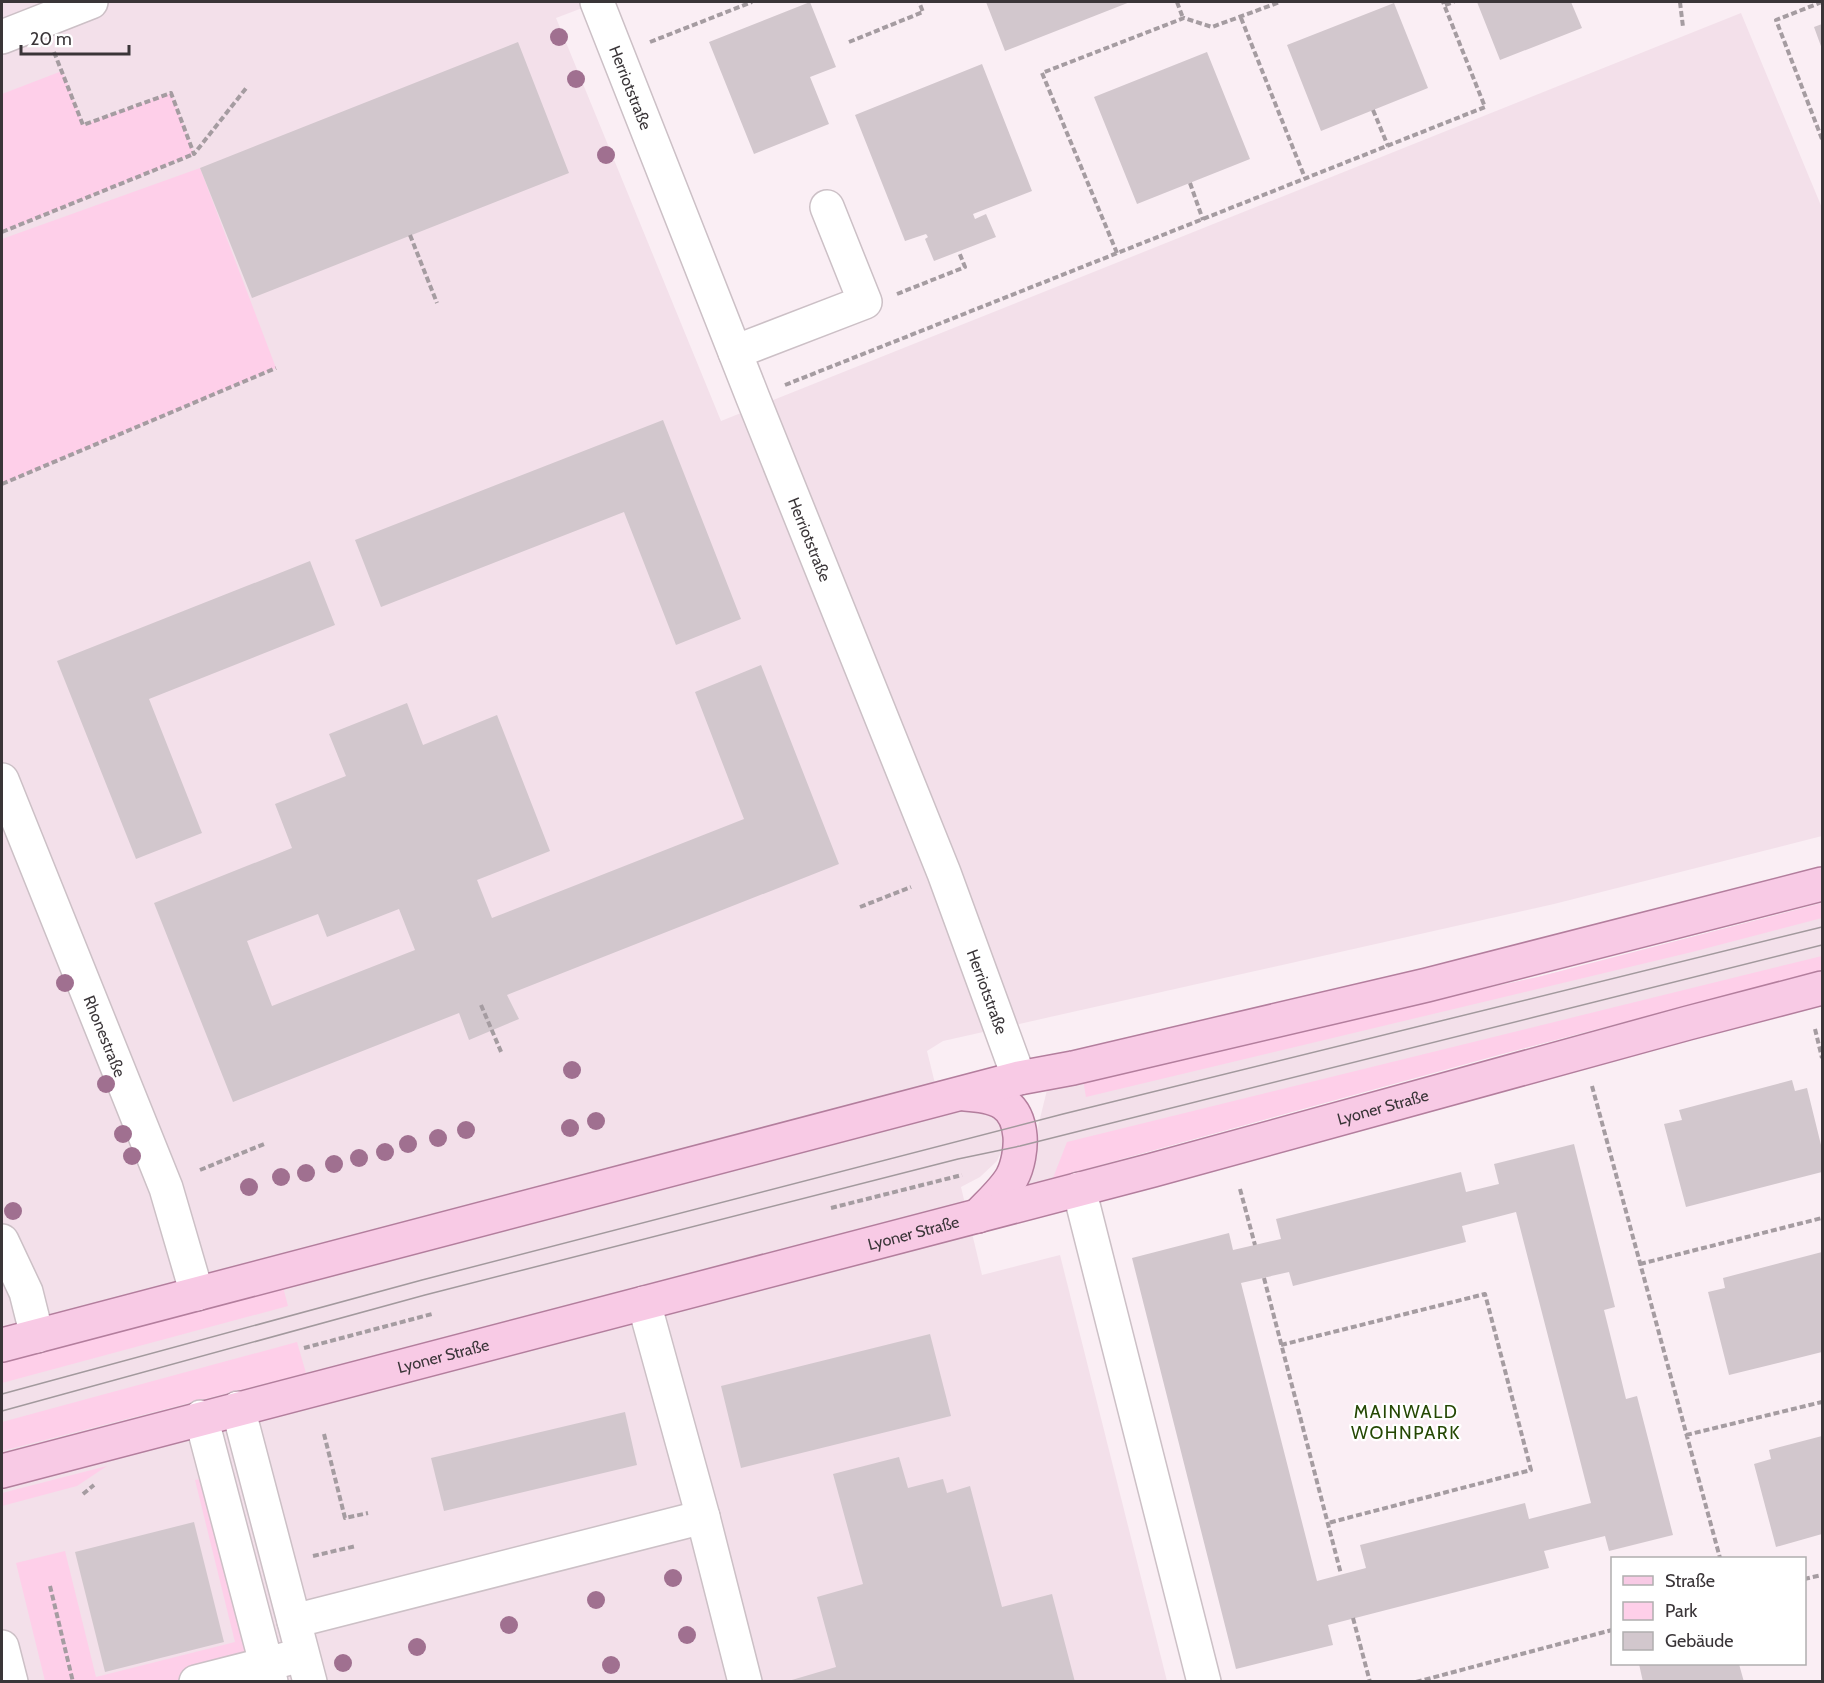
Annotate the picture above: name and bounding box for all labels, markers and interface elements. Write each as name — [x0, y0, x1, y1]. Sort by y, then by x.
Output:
scale bar — [21, 18, 129, 56]
text: 20 m — [30, 28, 72, 50]
street label: Herriotstraße — [606, 43, 656, 132]
street label: Herriotstraße — [784, 495, 835, 584]
street label: Herriotstraße — [963, 947, 1012, 1037]
street label: Rhonestraße — [80, 993, 130, 1080]
street label: Lyoner Straße — [1335, 1085, 1431, 1128]
street label: Lyoner Straße — [866, 1212, 961, 1254]
street label: Lyoner Straße — [395, 1335, 491, 1377]
district label: MAINWALD WOHNPARK — [1351, 1401, 1461, 1444]
legend — [1611, 1557, 1806, 1665]
text: Straße — [1665, 1570, 1715, 1592]
text: Park — [1665, 1600, 1698, 1622]
text: Gebäude — [1665, 1630, 1734, 1652]

